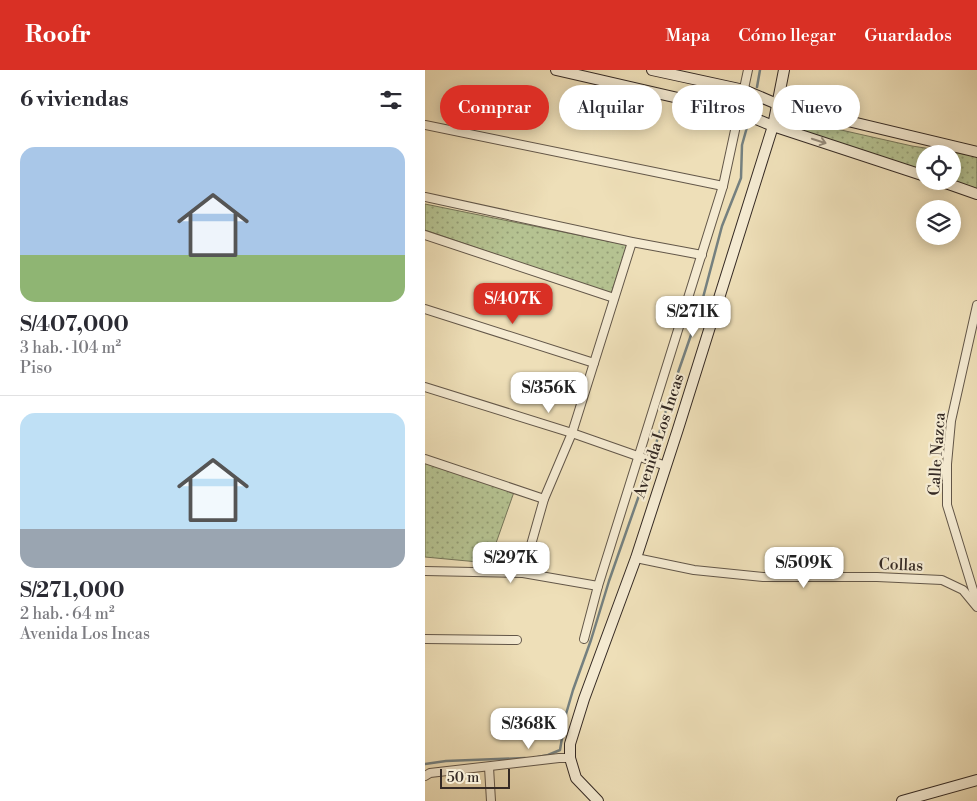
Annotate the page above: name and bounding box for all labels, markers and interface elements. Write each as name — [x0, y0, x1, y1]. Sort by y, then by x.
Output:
text: Roofr — [25, 20, 91, 50]
text: Mapa — [666, 24, 710, 47]
text: Cómo llegar — [738, 24, 836, 47]
text: Guardados — [864, 24, 952, 47]
chip: Comprar — [440, 85, 549, 130]
chip: Alquilar — [559, 85, 662, 130]
chip: Filtros — [672, 85, 763, 130]
chip: Nuevo — [773, 85, 860, 130]
icon: filters — [377, 86, 405, 114]
text: 6 viviendas — [20, 87, 128, 113]
one-way arrow — [811, 136, 827, 146]
map controls — [916, 145, 961, 245]
button: locate — [916, 145, 961, 190]
icon: home — [168, 180, 258, 270]
button: layers — [916, 200, 961, 245]
pin: S/407K — [472, 282, 554, 325]
text: S/407K — [485, 289, 541, 309]
pin: S/271K — [652, 296, 734, 338]
text: S/271K — [667, 302, 719, 322]
text: S/407,000 — [20, 312, 129, 338]
text: 3 hab. · 104 m² — [20, 338, 121, 358]
text: Piso — [20, 358, 52, 378]
street label: Avenida Los Incas — [629, 371, 689, 502]
pin: S/356K — [508, 372, 590, 414]
text: S/356K — [522, 378, 576, 398]
street label: Calle Nazca — [924, 411, 950, 496]
icon: home — [168, 445, 258, 535]
pin: S/297K — [470, 542, 552, 584]
pin: S/509K — [763, 546, 845, 589]
text: S/297K — [484, 548, 538, 568]
text: S/509K — [776, 553, 832, 573]
street label: Collas — [878, 554, 924, 576]
text: S/271,000 — [20, 578, 124, 604]
text: 2 hab. · 64 m² — [20, 604, 114, 624]
text: Avenida Los Incas — [20, 624, 150, 644]
pin: S/368K — [488, 708, 570, 750]
text: S/368K — [501, 714, 557, 734]
scale bar — [440, 766, 510, 789]
text: 50 m — [447, 769, 479, 787]

